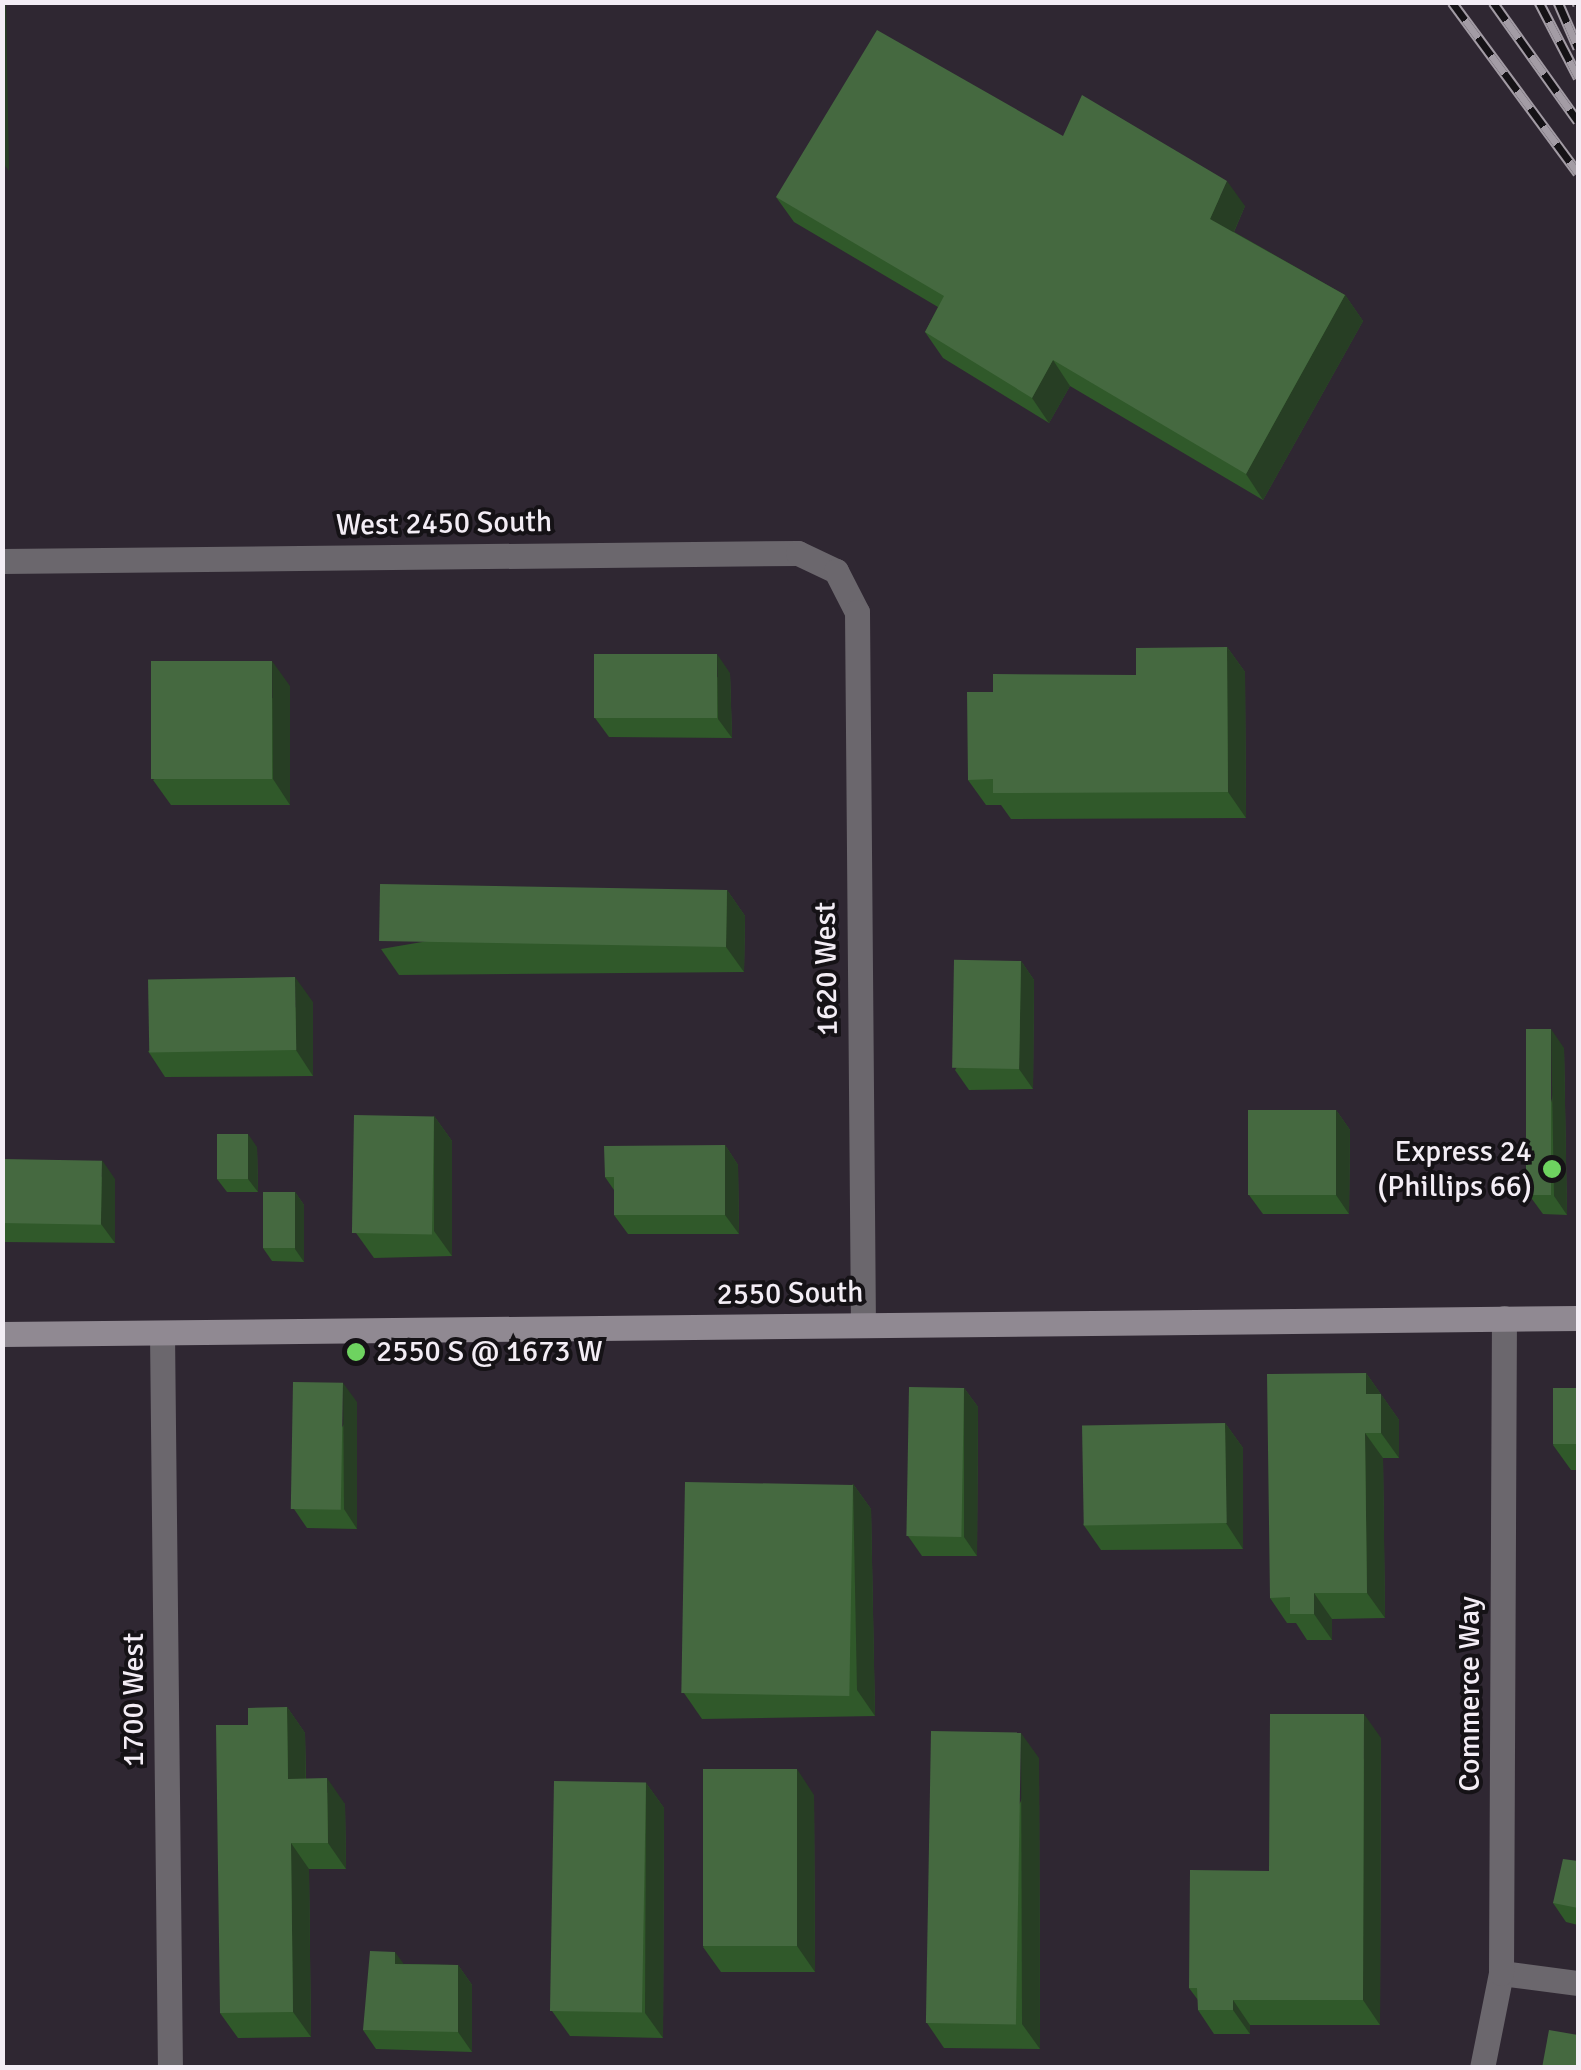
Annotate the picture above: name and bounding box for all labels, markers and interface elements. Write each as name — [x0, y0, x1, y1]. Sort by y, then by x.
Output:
street label: West 2450 South — [335, 504, 553, 544]
street label: 1620 West — [808, 902, 846, 1036]
place label: Express 24 (Phillips 66) — [1377, 1134, 1532, 1204]
marker: Express 24 (Phillips 66) — [1541, 1158, 1563, 1180]
street label: 2550 South — [716, 1275, 864, 1313]
place label: 2550 S @ 1673 W — [376, 1334, 603, 1370]
marker: 2550 S @ 1673 W — [345, 1341, 367, 1363]
street label: Commerce Way — [1452, 1596, 1488, 1792]
street label: 1700 West — [116, 1633, 152, 1767]

